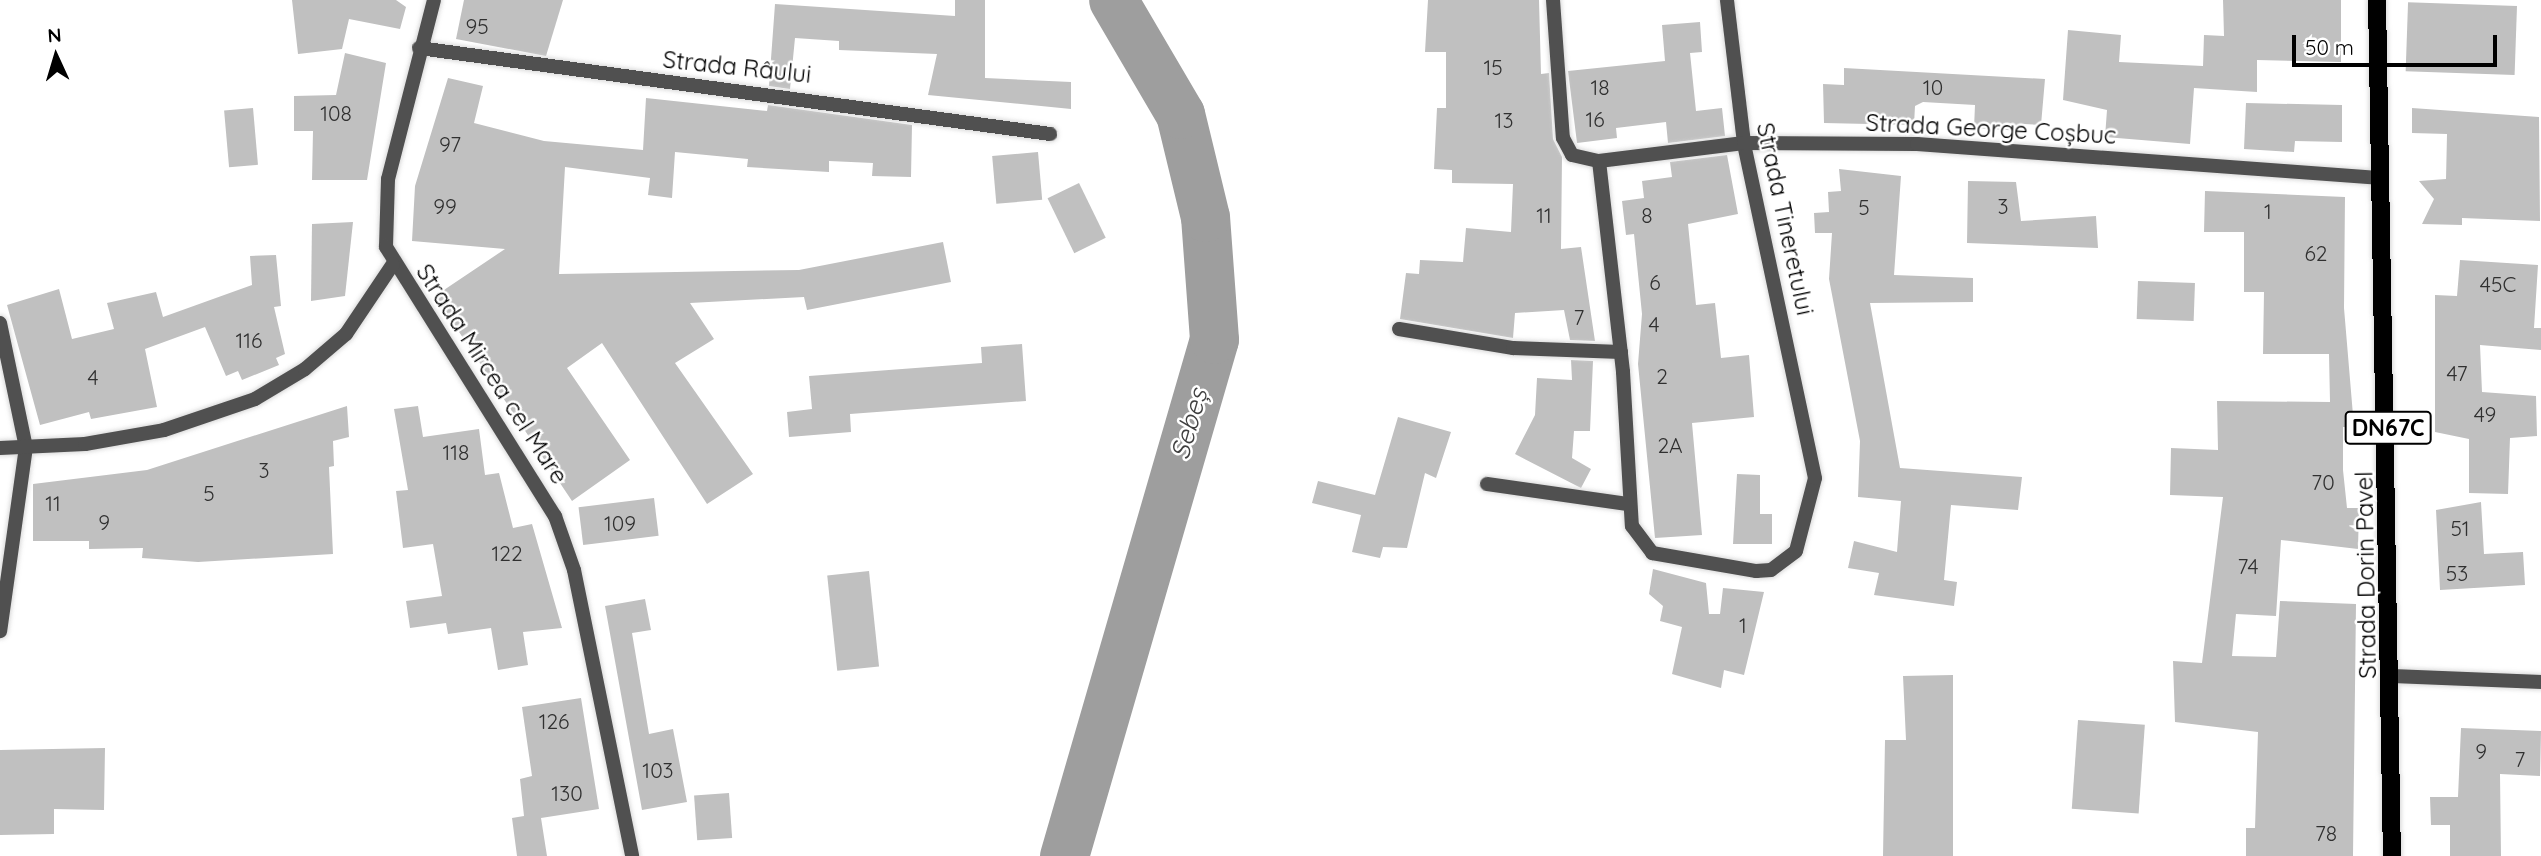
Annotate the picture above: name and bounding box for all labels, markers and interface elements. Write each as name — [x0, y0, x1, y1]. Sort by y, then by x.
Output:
house number: 95 — [465, 13, 489, 39]
north arrow — [21, 21, 91, 91]
scale bar — [2296, 21, 2501, 65]
text: N — [47, 23, 62, 48]
text: 50 m — [2305, 34, 2354, 60]
street label: Strada Râului — [661, 45, 813, 89]
house number: 15 — [1483, 54, 1503, 80]
house number: 18 — [1590, 74, 1610, 100]
house number: 10 — [1923, 74, 1943, 100]
house number: 108 — [320, 100, 352, 126]
house number: 16 — [1585, 106, 1605, 132]
house number: 13 — [1495, 107, 1513, 133]
street label: Strada George Coșbuc — [1865, 108, 2117, 150]
street label: Strada Tineretului — [1751, 120, 1819, 318]
house number: 97 — [439, 131, 461, 157]
house number: 99 — [433, 193, 457, 219]
house number: 3 — [1997, 193, 2009, 219]
house number: 5 — [1858, 194, 1870, 220]
house number: 1 — [2264, 198, 2272, 224]
house number: 11 — [1536, 202, 1552, 228]
house number: 8 — [1641, 202, 1653, 228]
house number: 62 — [2305, 240, 2327, 266]
street label: Strada Mircea cel Mare — [410, 259, 574, 489]
house number: 6 — [1649, 269, 1661, 295]
house number: 45C — [2480, 271, 2516, 297]
house number: 7 — [1574, 304, 1584, 330]
house number: 4 — [1648, 311, 1660, 337]
house number: 116 — [236, 327, 262, 353]
house number: 47 — [2446, 360, 2468, 386]
house number: 2 — [1656, 363, 1668, 389]
house number: 4 — [87, 364, 99, 390]
water label: Sebeș — [1164, 385, 1214, 463]
house number: 49 — [2474, 401, 2496, 427]
road number: DN67C — [2344, 408, 2432, 448]
house number: 2A — [1657, 432, 1683, 458]
house number: 118 — [443, 439, 469, 465]
house number: 3 — [258, 457, 270, 483]
house number: 70 — [2311, 469, 2335, 495]
street label: Strada Dorin Pavel — [2350, 471, 2382, 679]
house number: 5 — [203, 480, 215, 506]
house number: 11 — [45, 490, 61, 516]
house number: 9 — [98, 509, 110, 535]
house number: 109 — [604, 510, 636, 536]
house number: 51 — [2450, 515, 2470, 541]
house number: 122 — [491, 540, 523, 566]
house number: 74 — [2238, 553, 2258, 579]
house number: 53 — [2446, 560, 2468, 586]
house number: 1 — [1739, 612, 1747, 638]
house number: 126 — [539, 708, 569, 734]
house number: 9 — [2475, 738, 2487, 764]
house number: 7 — [2515, 746, 2525, 772]
house number: 103 — [642, 757, 674, 783]
house number: 130 — [551, 780, 583, 806]
house number: 78 — [2315, 820, 2337, 846]

